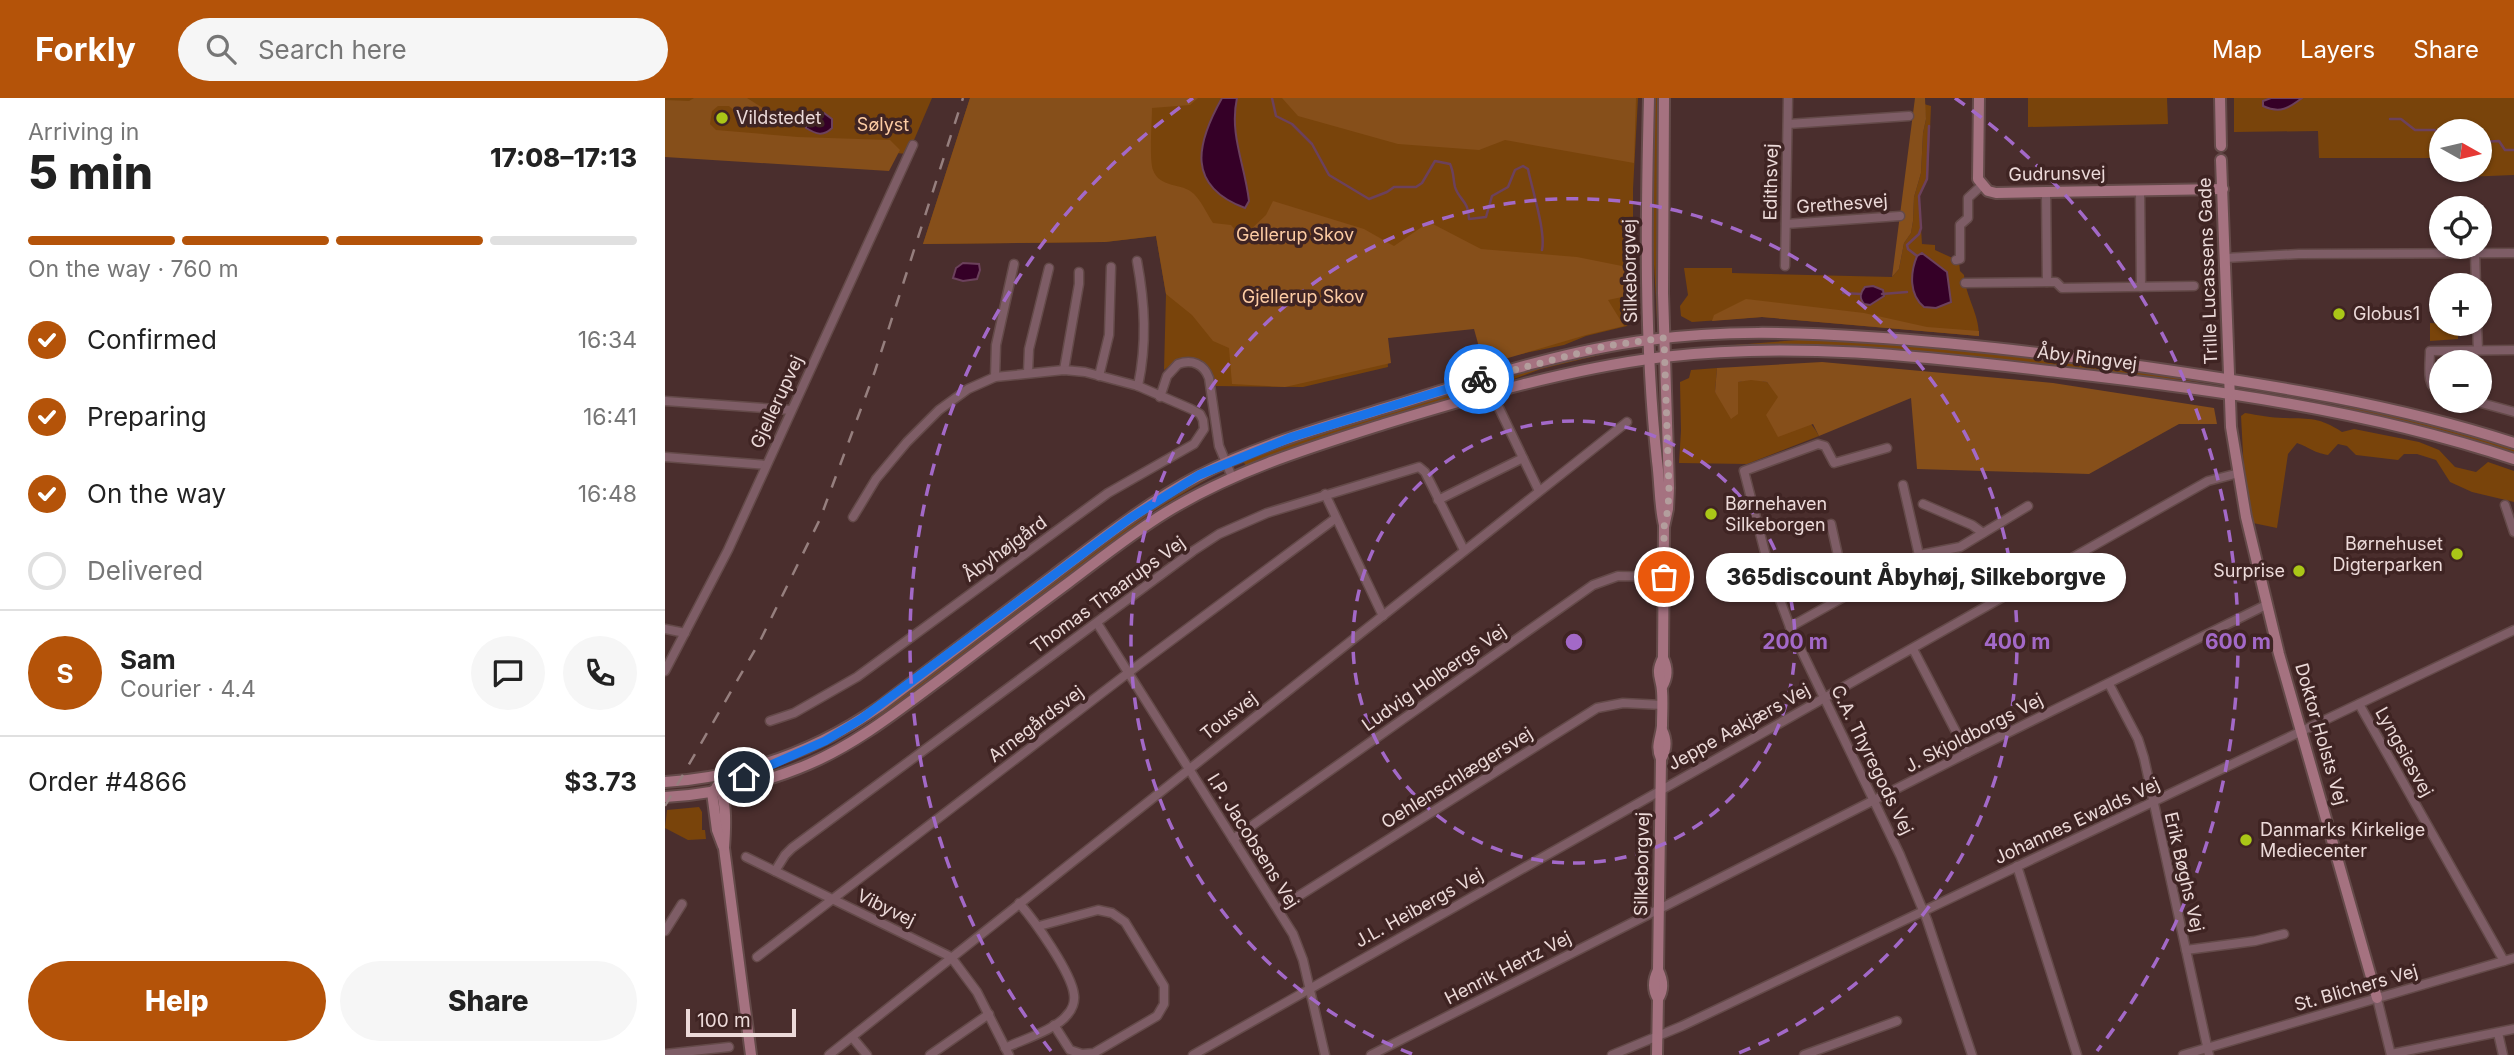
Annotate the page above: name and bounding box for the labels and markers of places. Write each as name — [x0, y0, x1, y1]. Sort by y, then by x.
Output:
place label: Vildstedet — [736, 107, 821, 128]
marker: Vildstedet — [714, 110, 730, 126]
place label: Globus1 — [2353, 303, 2420, 324]
marker: Globus1 — [2331, 306, 2347, 322]
place label: Børnehaven Silkeborgen — [1725, 493, 1827, 535]
marker: Børnehaven Silkeborgen — [1703, 506, 1719, 522]
place label: Børnehuset Digterparken — [2332, 533, 2443, 575]
marker: Børnehuset Digterparken — [2449, 546, 2465, 562]
pin — [1634, 547, 1694, 607]
callout: 365discount Åbyhøj, Silkeborgve — [1706, 552, 2126, 602]
place label: Surprise — [2213, 560, 2285, 581]
marker: Surprise — [2291, 563, 2307, 579]
centre of rings — [1562, 630, 1586, 654]
pin — [714, 747, 774, 807]
place label: Danmarks Kirkelige Mediecenter — [2260, 819, 2425, 861]
marker: Danmarks Kirkelige Mediecenter — [2238, 832, 2254, 848]

